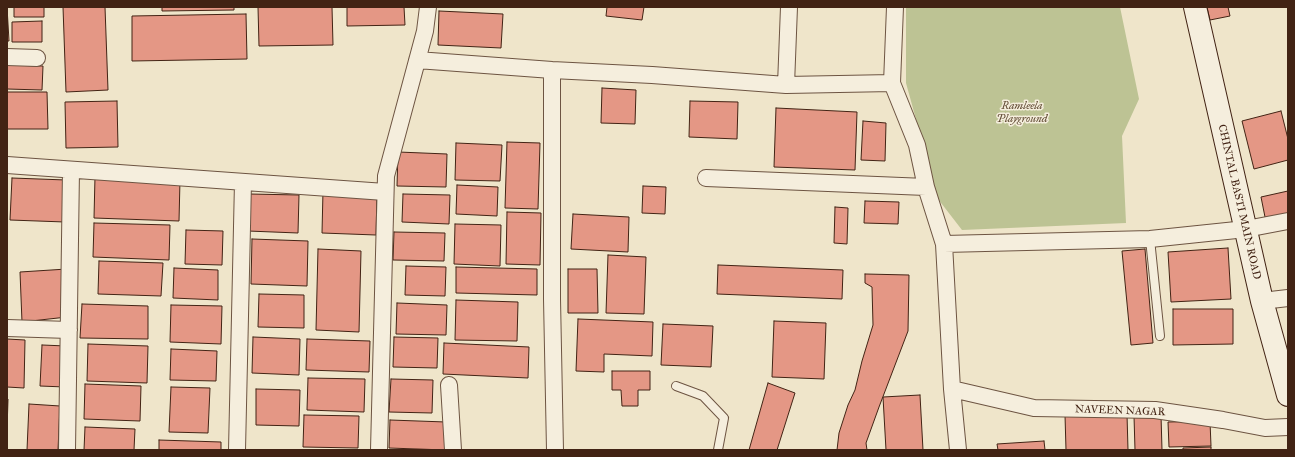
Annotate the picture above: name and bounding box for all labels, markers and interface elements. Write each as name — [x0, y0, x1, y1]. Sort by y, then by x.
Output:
park label: Ramleela Playground — [997, 99, 1047, 125]
street label: CHINTAL BASTI MAIN ROAD — [1215, 123, 1263, 281]
street label: NAVEEN NAGAR — [1075, 403, 1165, 419]

